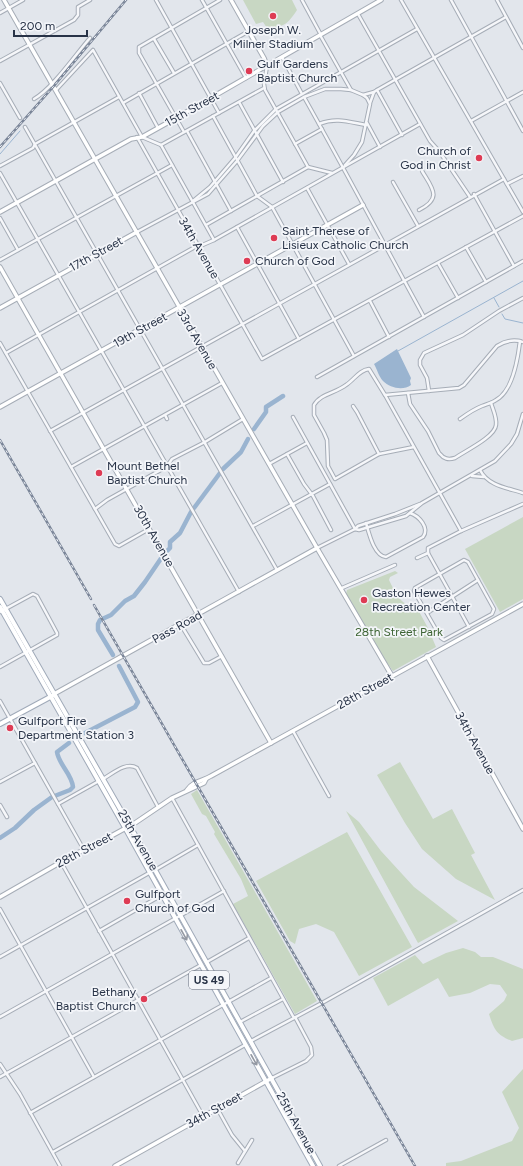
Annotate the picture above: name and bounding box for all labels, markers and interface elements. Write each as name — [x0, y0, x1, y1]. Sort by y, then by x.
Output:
marker: Joseph W. Milner Stadium — [268, 11, 278, 21]
scale bar — [14, 12, 87, 38]
text: 200 m — [20, 19, 55, 33]
place label: Joseph W. Milner Stadium — [233, 23, 313, 51]
place label: Gulf Gardens Baptist Church — [257, 57, 338, 85]
marker: Gulf Gardens Baptist Church — [244, 66, 254, 76]
street label: 15th Street — [163, 88, 222, 130]
place label: Church of God in Christ — [400, 144, 472, 172]
marker: Church of God in Christ — [474, 153, 484, 163]
street label: 34th Avenue — [176, 215, 222, 282]
place label: Saint Therese of Lisieux Catholic Church — [282, 224, 409, 252]
street label: 17th Street — [67, 233, 126, 274]
marker: Saint Therese of Lisieux Catholic Church — [269, 233, 279, 243]
place label: Church of God — [255, 254, 335, 268]
marker: Church of God — [242, 256, 252, 266]
street label: 33rd Avenue — [174, 306, 220, 372]
street label: 19th Street — [111, 309, 170, 351]
place label: Mount Bethel Baptist Church — [107, 459, 188, 487]
marker: Mount Bethel Baptist Church — [94, 468, 104, 478]
street label: 30th Avenue — [131, 503, 178, 570]
place label: Gaston Hewes Recreation Center — [372, 586, 470, 614]
marker: Gaston Hewes Recreation Center — [359, 595, 369, 605]
street label: Pass Road — [150, 608, 204, 646]
park label: 28th Street Park — [355, 625, 443, 639]
street label: 28th Street — [335, 670, 396, 712]
street label: 34th Avenue — [452, 710, 498, 777]
place label: Gulfport Fire Department Station 3 — [18, 714, 134, 742]
marker: Gulfport Fire Department Station 3 — [5, 723, 15, 733]
street label: 25th Avenue — [115, 807, 161, 873]
street label: 28th Street — [53, 829, 115, 871]
place label: Gulfport Church of God — [135, 887, 215, 915]
marker: Gulfport Church of God — [122, 896, 132, 906]
one-way arrow — [181, 929, 188, 941]
road number: US 49 — [189, 971, 229, 989]
place label: Bethany Baptist Church — [56, 985, 137, 1013]
marker: Bethany Baptist Church — [139, 994, 149, 1004]
one-way arrow — [251, 1054, 259, 1066]
street label: 34th Street — [184, 1089, 245, 1131]
street label: 25th Avenue — [273, 1090, 319, 1157]

